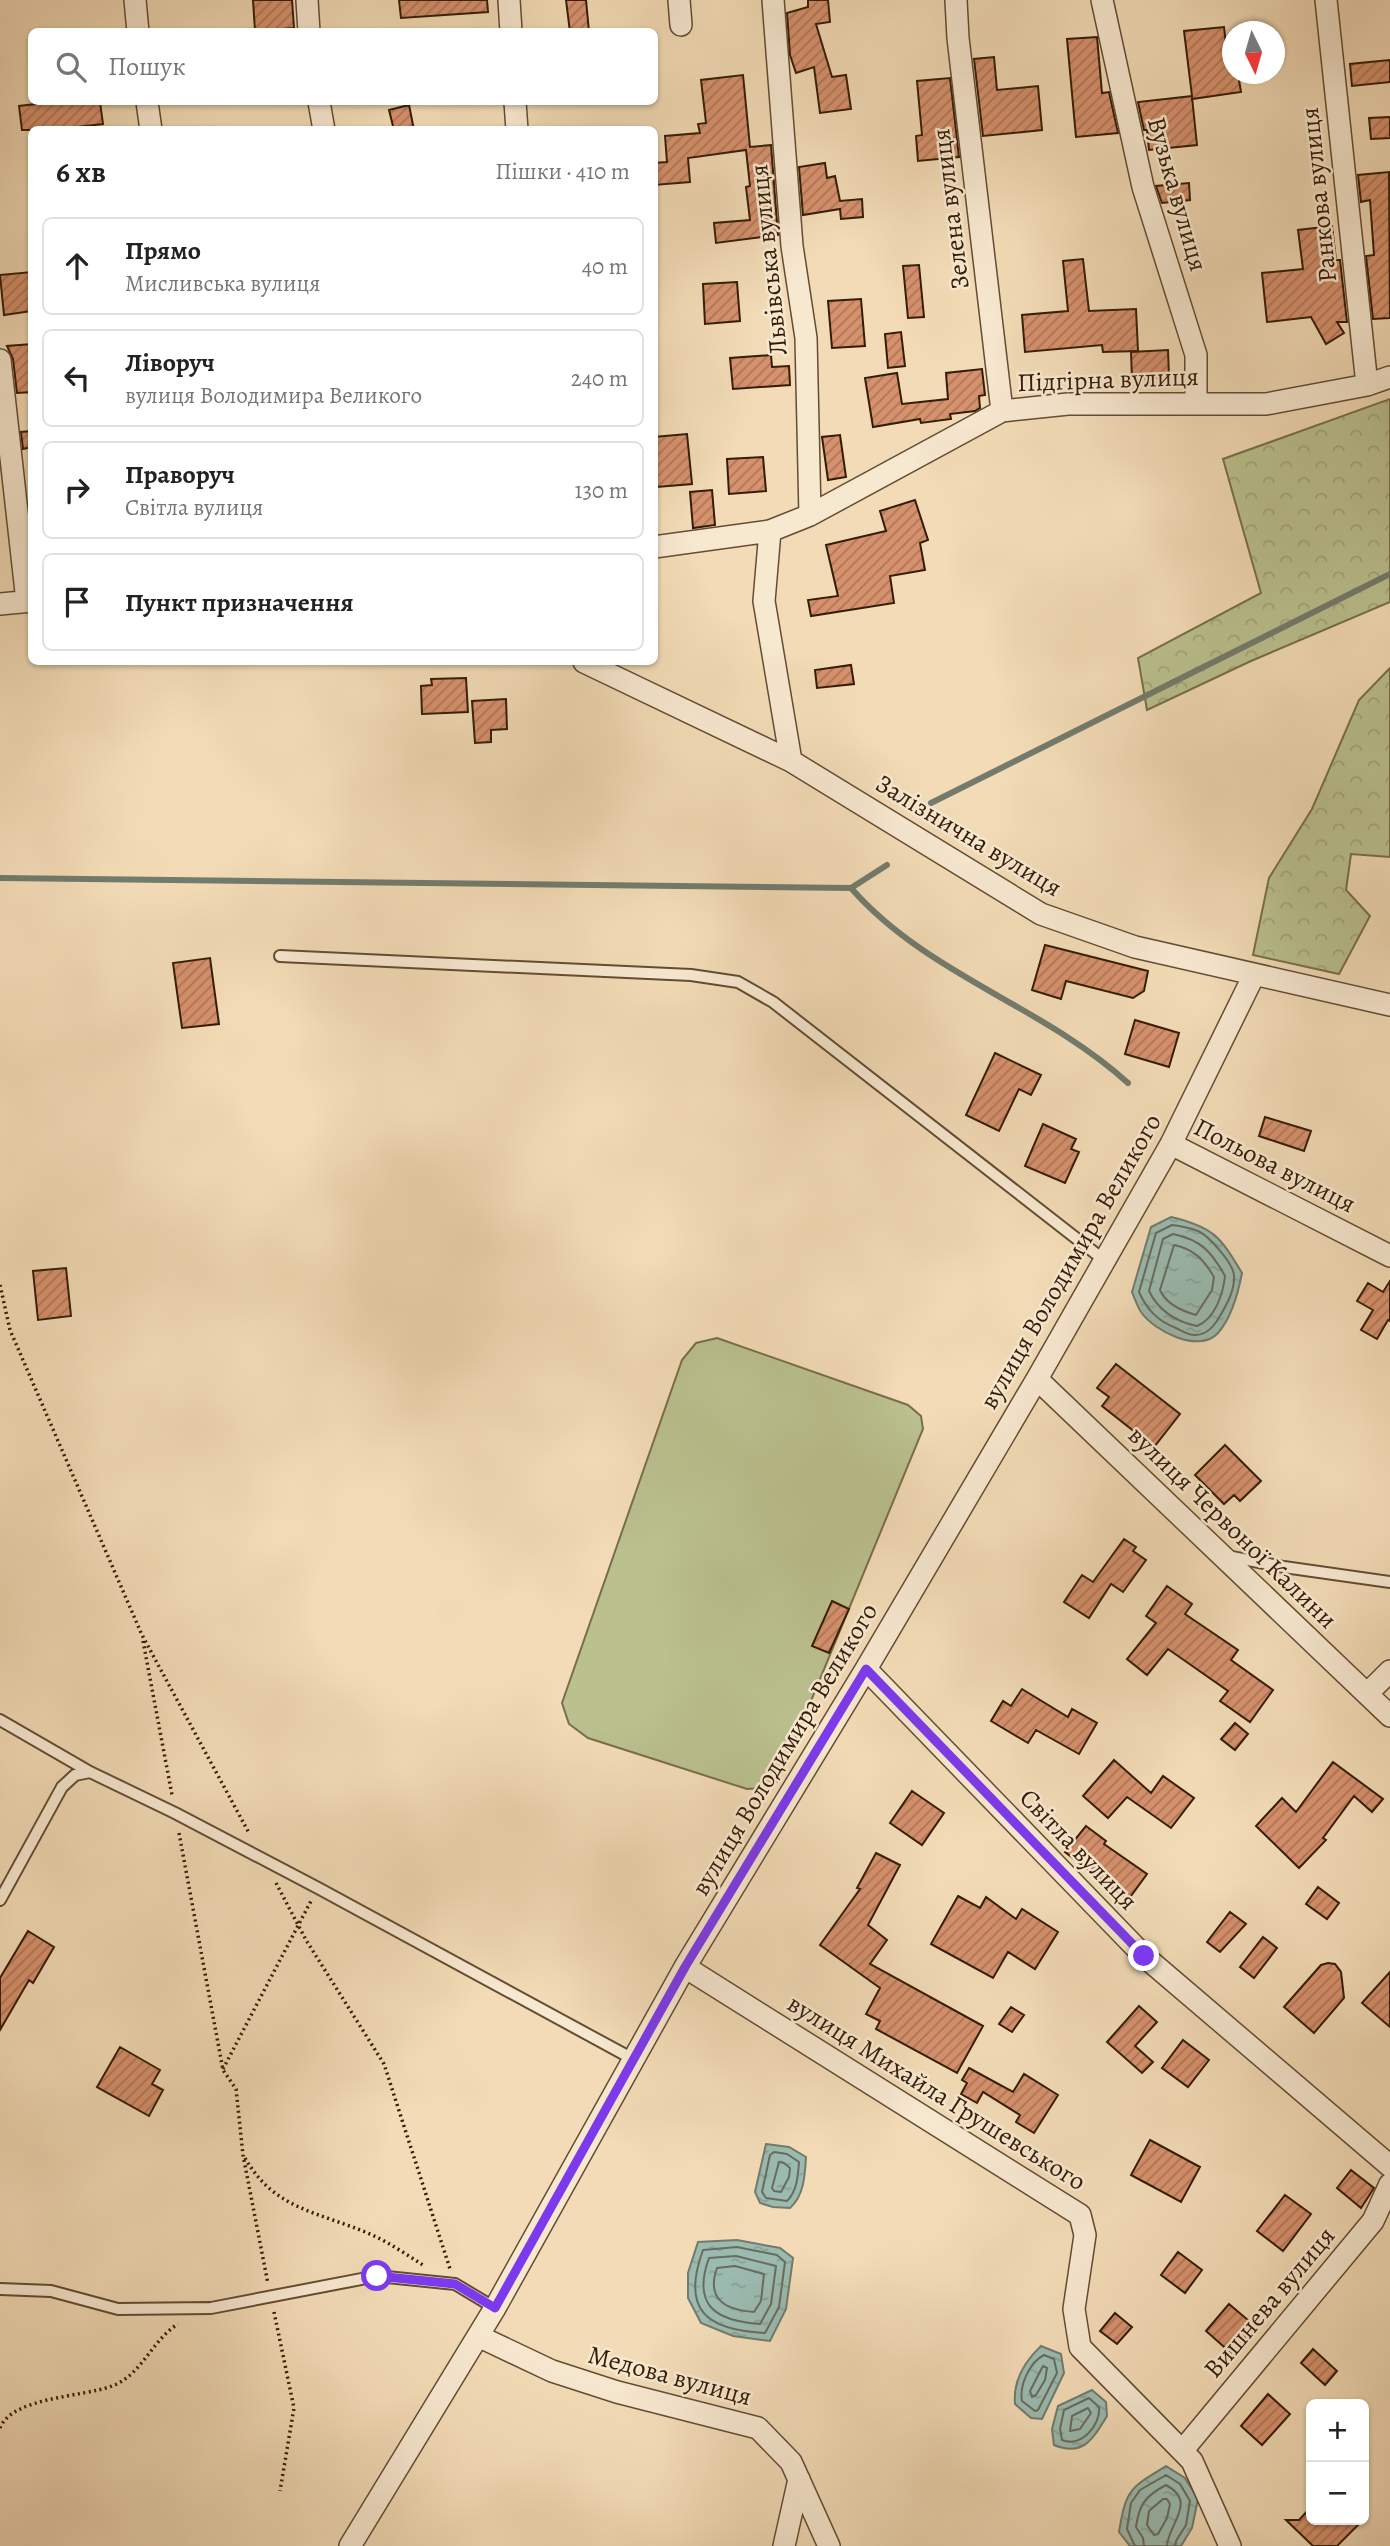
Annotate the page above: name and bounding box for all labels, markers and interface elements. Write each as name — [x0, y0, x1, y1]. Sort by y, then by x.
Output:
north arrow — [1222, 21, 1285, 84]
search box — [28, 28, 658, 105]
icon: search — [52, 48, 90, 86]
text: Пошук — [108, 49, 186, 84]
street label: Ранкова вулиця — [1292, 106, 1345, 284]
street label: Вузька вулиця — [1139, 113, 1216, 275]
street label: Зелена вулиця — [923, 127, 978, 291]
text: 6 хв — [56, 152, 106, 192]
text: Пішки · 410 m — [495, 156, 630, 187]
street label: Львівська вулиця — [741, 163, 796, 357]
text: Прямо — [125, 233, 201, 268]
icon: ahead — [58, 247, 96, 285]
text: 40 m — [582, 251, 628, 282]
text: Мисливська вулиця — [125, 268, 320, 299]
text: Ліворуч — [125, 345, 215, 380]
icon: left — [58, 359, 96, 397]
street label: Підгірна вулиця — [1017, 359, 1199, 400]
text: 240 m — [571, 363, 628, 394]
text: вулиця Володимира Великого — [125, 380, 422, 411]
text: Праворуч — [125, 457, 235, 492]
icon: right — [58, 471, 96, 509]
text: 130 m — [575, 475, 628, 506]
text: Світла вулиця — [125, 492, 263, 523]
icon: arrive — [58, 583, 96, 621]
text: Пункт призначення — [125, 585, 354, 620]
street label: Залізнична вулиця — [869, 766, 1068, 905]
street label: вулиця Володимира Великого — [971, 1107, 1170, 1415]
street label: Польова вулиця — [1188, 1110, 1362, 1221]
street label: вулиця Червоної Калини — [1120, 1418, 1345, 1637]
street label: вулиця Володимира Великого — [683, 1596, 886, 1902]
street label: Світла вулиця — [1012, 1781, 1146, 1918]
route end — [1128, 1940, 1159, 1971]
street label: вулиця Михайла Грушевського — [781, 1986, 1093, 2199]
street label: Вишнева вулиця — [1196, 2219, 1343, 2385]
route start — [361, 2260, 392, 2291]
street label: Медова вулиця — [584, 2337, 756, 2414]
map controls — [1306, 2399, 1369, 2525]
button: + — [1306, 2399, 1369, 2462]
button: − — [1306, 2462, 1369, 2525]

